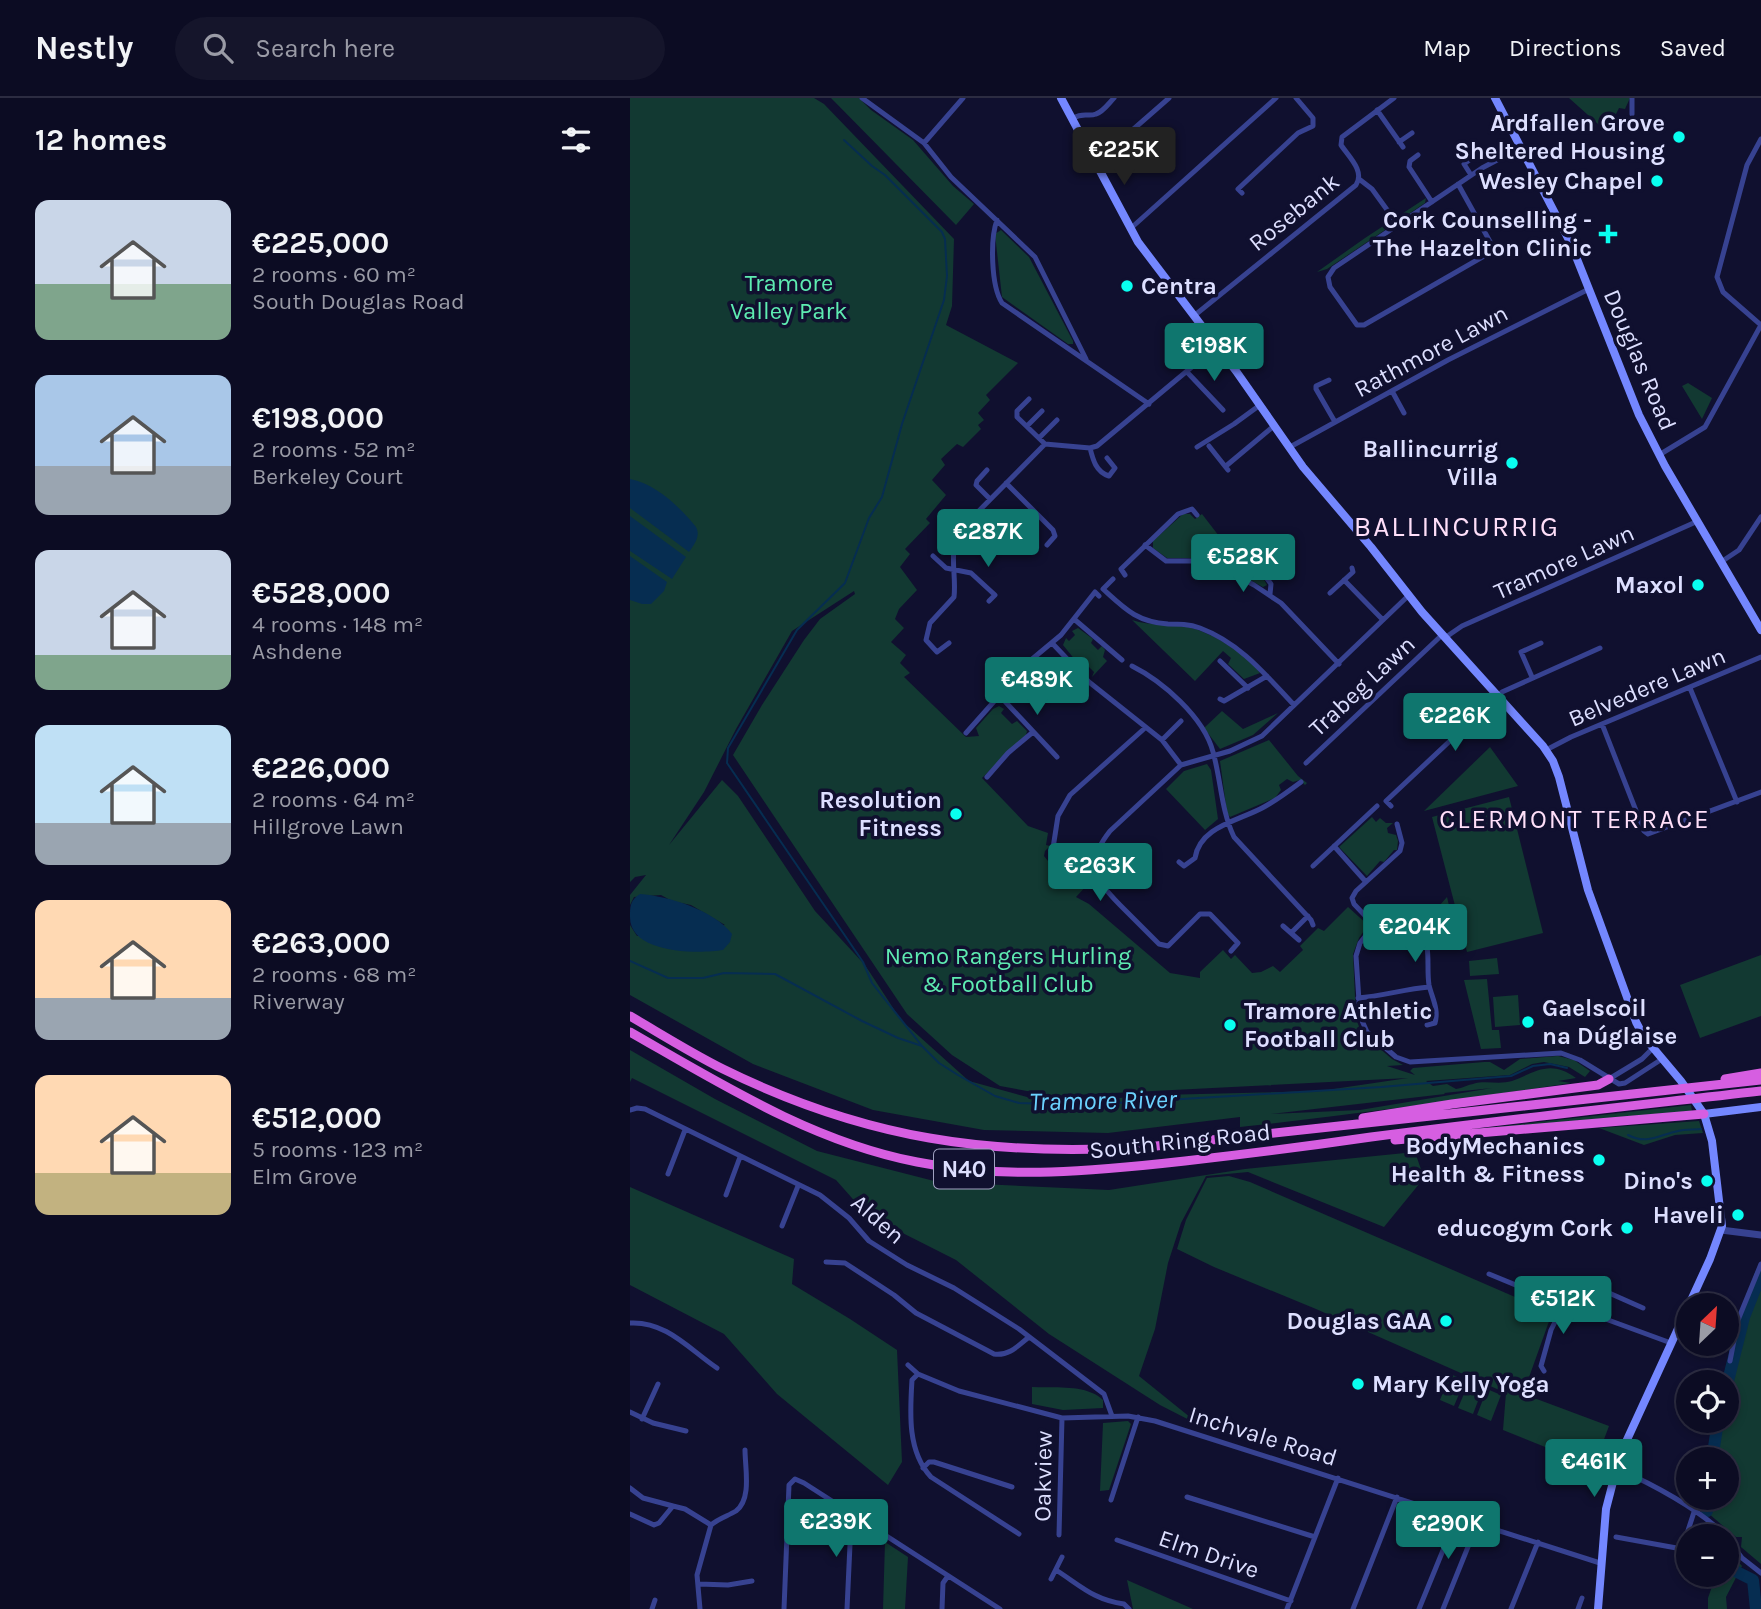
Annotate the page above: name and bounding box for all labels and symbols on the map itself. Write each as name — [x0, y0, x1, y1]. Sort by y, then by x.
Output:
place label: Ardfallen Grove Sheltered Housing — [1455, 109, 1665, 165]
pin: €225K — [1075, 127, 1173, 187]
marker: Ardfallen Grove Sheltered Housing — [1671, 129, 1687, 145]
street label: Rosebank — [1243, 167, 1345, 257]
place label: Wesley Chapel — [1479, 167, 1643, 195]
marker: Wesley Chapel — [1649, 173, 1665, 189]
place label: Cork Counselling - The Hazelton Clinic — [1373, 206, 1592, 262]
marker: Cork Counselling - The Hazelton Clinic — [1598, 224, 1618, 244]
park label: Tramore Valley Park — [730, 269, 848, 325]
place label: Centra — [1141, 272, 1217, 300]
marker: Centra — [1119, 278, 1135, 294]
street label: Douglas Road — [1598, 285, 1682, 435]
street label: Rathmore Lawn — [1349, 299, 1513, 403]
pin: €198K — [1165, 324, 1263, 383]
place label: Ballincurrig Villa — [1363, 435, 1498, 491]
marker: Ballincurrig Villa — [1504, 455, 1520, 471]
pin: €287K — [939, 510, 1037, 569]
district label: BALLINCURRIG — [1354, 510, 1560, 543]
street label: Tramore Lawn — [1489, 519, 1639, 605]
pin: €528K — [1194, 534, 1292, 594]
place label: Maxol — [1615, 571, 1684, 599]
marker: Maxol — [1690, 577, 1706, 593]
street label: Trabeg Lawn — [1303, 630, 1421, 742]
street label: Belvedere Lawn — [1564, 641, 1730, 733]
pin: €489K — [988, 658, 1086, 717]
pin: €226K — [1406, 694, 1504, 753]
place label: Resolution Fitness — [819, 786, 942, 842]
district label: CLERMONT TERRACE — [1439, 804, 1711, 835]
marker: Resolution Fitness — [948, 806, 964, 822]
pin: €263K — [1051, 844, 1149, 903]
pin: €204K — [1366, 904, 1464, 964]
park label: Nemo Rangers Hurling & Football Club — [885, 942, 1132, 998]
place label: Gaelscoil na Dúglaise — [1542, 994, 1677, 1050]
place label: Tramore Athletic Football Club — [1244, 997, 1432, 1053]
marker: Gaelscoil na Dúglaise — [1520, 1014, 1536, 1030]
marker: Tramore Athletic Football Club — [1222, 1017, 1238, 1033]
water label: Tramore River — [1029, 1084, 1178, 1117]
street label: South Ring Road — [1088, 1118, 1272, 1164]
place label: BodyMechanics Health & Fitness — [1391, 1132, 1585, 1188]
road number: N40 — [934, 1150, 994, 1188]
marker: BodyMechanics Health & Fitness — [1591, 1152, 1607, 1168]
place label: Dino's — [1623, 1167, 1693, 1195]
marker: Dino's — [1699, 1173, 1715, 1189]
street label: Alden — [846, 1188, 910, 1250]
place label: Haveli — [1653, 1201, 1724, 1229]
marker: Haveli — [1730, 1207, 1746, 1223]
place label: educogym Cork — [1437, 1214, 1613, 1242]
marker: educogym Cork — [1619, 1220, 1635, 1236]
pin: €512K — [1514, 1276, 1612, 1336]
north arrow — [1676, 1293, 1740, 1356]
place label: Douglas GAA — [1287, 1307, 1432, 1335]
marker: Douglas GAA — [1438, 1313, 1454, 1329]
place label: Mary Kelly Yoga — [1372, 1370, 1550, 1398]
marker: Mary Kelly Yoga — [1350, 1376, 1366, 1392]
street label: Inchvale Road — [1186, 1400, 1340, 1472]
street label: Oakview — [1028, 1430, 1058, 1522]
pin: €461K — [1545, 1440, 1643, 1499]
pin: €239K — [787, 1500, 885, 1559]
pin: €290K — [1399, 1502, 1497, 1561]
street label: Elm Drive — [1155, 1524, 1263, 1584]

